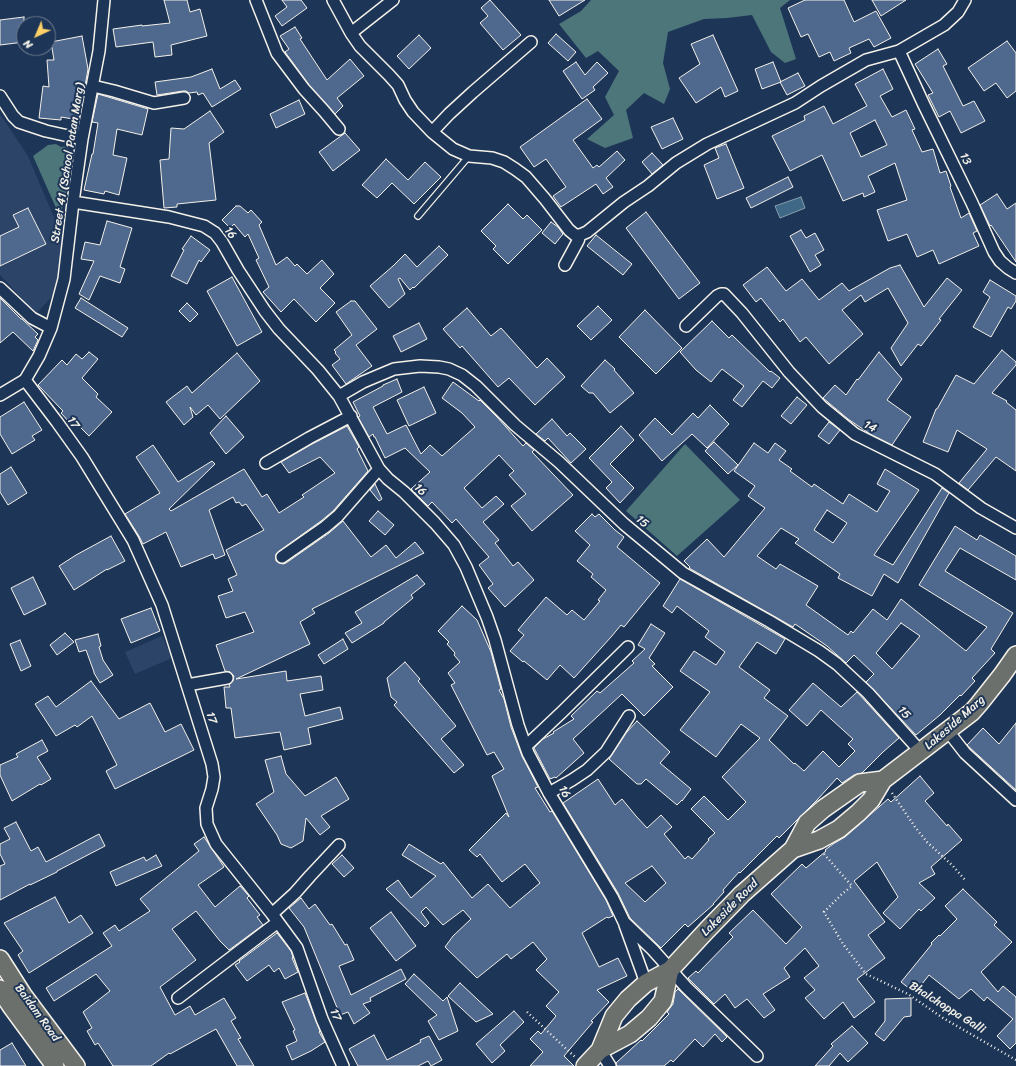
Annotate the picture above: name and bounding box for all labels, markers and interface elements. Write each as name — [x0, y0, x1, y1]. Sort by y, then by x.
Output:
north arrow — [16, 16, 56, 56]
text: N — [19, 35, 37, 54]
street label: Street 41 (School Patan Marg) — [48, 82, 88, 244]
street label: 13 — [956, 151, 974, 167]
street label: 16 — [221, 224, 239, 242]
street label: 17 — [64, 414, 82, 432]
street label: 14 — [861, 418, 879, 436]
street label: 16 — [411, 481, 429, 499]
street label: 15 — [633, 512, 651, 532]
street label: Lakeside Marg — [922, 693, 988, 753]
street label: 15 — [894, 704, 914, 722]
street label: 17 — [202, 710, 220, 726]
street label: 16 — [555, 783, 573, 801]
street label: Lakeside Road — [699, 877, 761, 939]
street label: Bhalchoppa Galli — [906, 979, 988, 1037]
street label: Baidam Road — [11, 982, 63, 1044]
street label: 17 — [326, 1007, 344, 1023]

